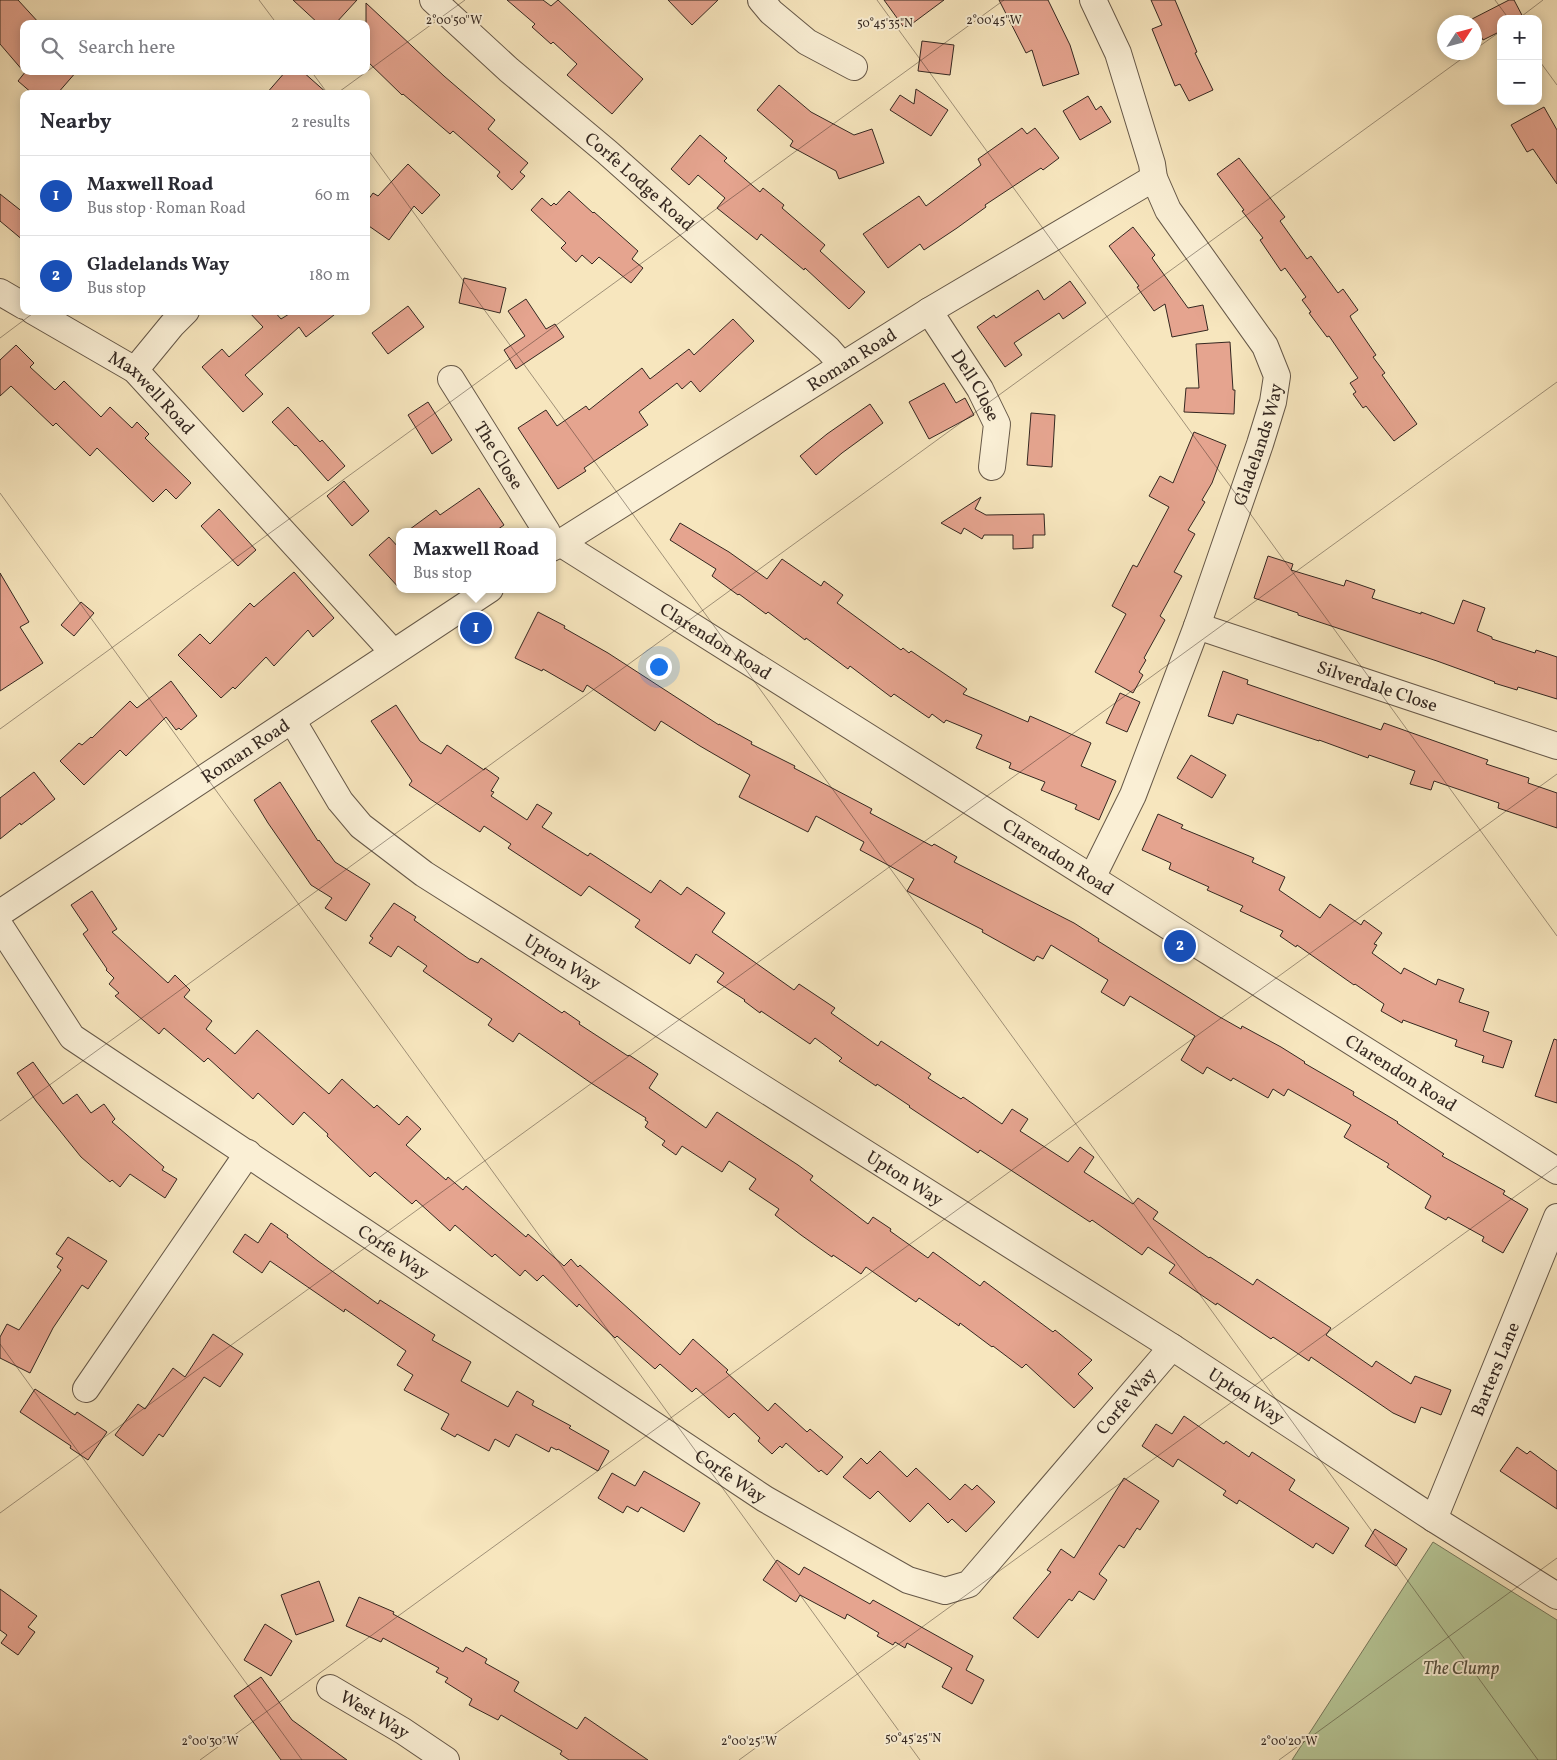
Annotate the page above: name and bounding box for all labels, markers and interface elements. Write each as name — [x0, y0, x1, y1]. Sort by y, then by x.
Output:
text: 2°00'50"W — [426, 13, 482, 29]
text: 2°00'45"W — [966, 13, 1022, 29]
north arrow — [1437, 15, 1482, 60]
map controls — [1497, 15, 1542, 105]
button: + — [1497, 15, 1542, 60]
text: 50°45'35"N — [857, 16, 913, 32]
search box — [20, 20, 370, 75]
icon: search — [38, 34, 66, 62]
text: Search here — [78, 35, 175, 61]
button: − — [1497, 60, 1542, 105]
text: Nearby — [40, 108, 111, 137]
text: 2 results — [291, 112, 350, 134]
street label: Corfe Lodge Road — [578, 127, 699, 238]
text: Maxwell Road — [87, 172, 213, 198]
text: 1 — [53, 185, 59, 207]
text: 60 m — [315, 185, 350, 207]
text: Bus stop · Roman Road — [87, 198, 246, 220]
text: Gladelands Way — [87, 252, 229, 278]
text: 2 — [52, 265, 60, 287]
text: 180 m — [309, 265, 350, 287]
text: Bus stop — [87, 278, 146, 300]
street label: Roman Road — [803, 323, 902, 398]
street label: Maxwell Road — [103, 346, 199, 441]
street label: Dell Close — [944, 346, 1005, 426]
street label: Gladelands Way — [1229, 382, 1290, 510]
street label: The Close — [467, 417, 528, 495]
popup — [396, 528, 556, 593]
text: Maxwell Road — [413, 537, 539, 563]
text: Bus stop — [413, 563, 472, 585]
street label: Clarendon Road — [654, 598, 776, 687]
pin: 1 — [460, 609, 492, 647]
your location — [646, 654, 672, 680]
street label: Silverdale Close — [1313, 656, 1440, 719]
street label: Roman Road — [197, 714, 295, 790]
street label: Clarendon Road — [997, 814, 1118, 903]
pin: 2 — [1164, 927, 1196, 965]
street label: Upton Way — [518, 929, 605, 997]
street label: Clarendon Road — [1340, 1029, 1461, 1119]
street label: Upton Way — [861, 1146, 948, 1213]
street label: Corfe Way — [352, 1220, 434, 1286]
street label: Barters Lane — [1466, 1319, 1527, 1420]
street label: Corfe Way — [1091, 1363, 1163, 1441]
street label: Upton Way — [1202, 1363, 1289, 1432]
street label: Corfe Way — [689, 1444, 771, 1511]
park label: The Clump — [1423, 1657, 1500, 1682]
street label: West Way — [334, 1685, 414, 1746]
text: 50°45'25"N — [885, 1731, 941, 1747]
text: 2°00'30"W — [182, 1734, 238, 1750]
text: 2°00'25"W — [721, 1734, 777, 1750]
text: 2°00'20"W — [1260, 1734, 1318, 1750]

